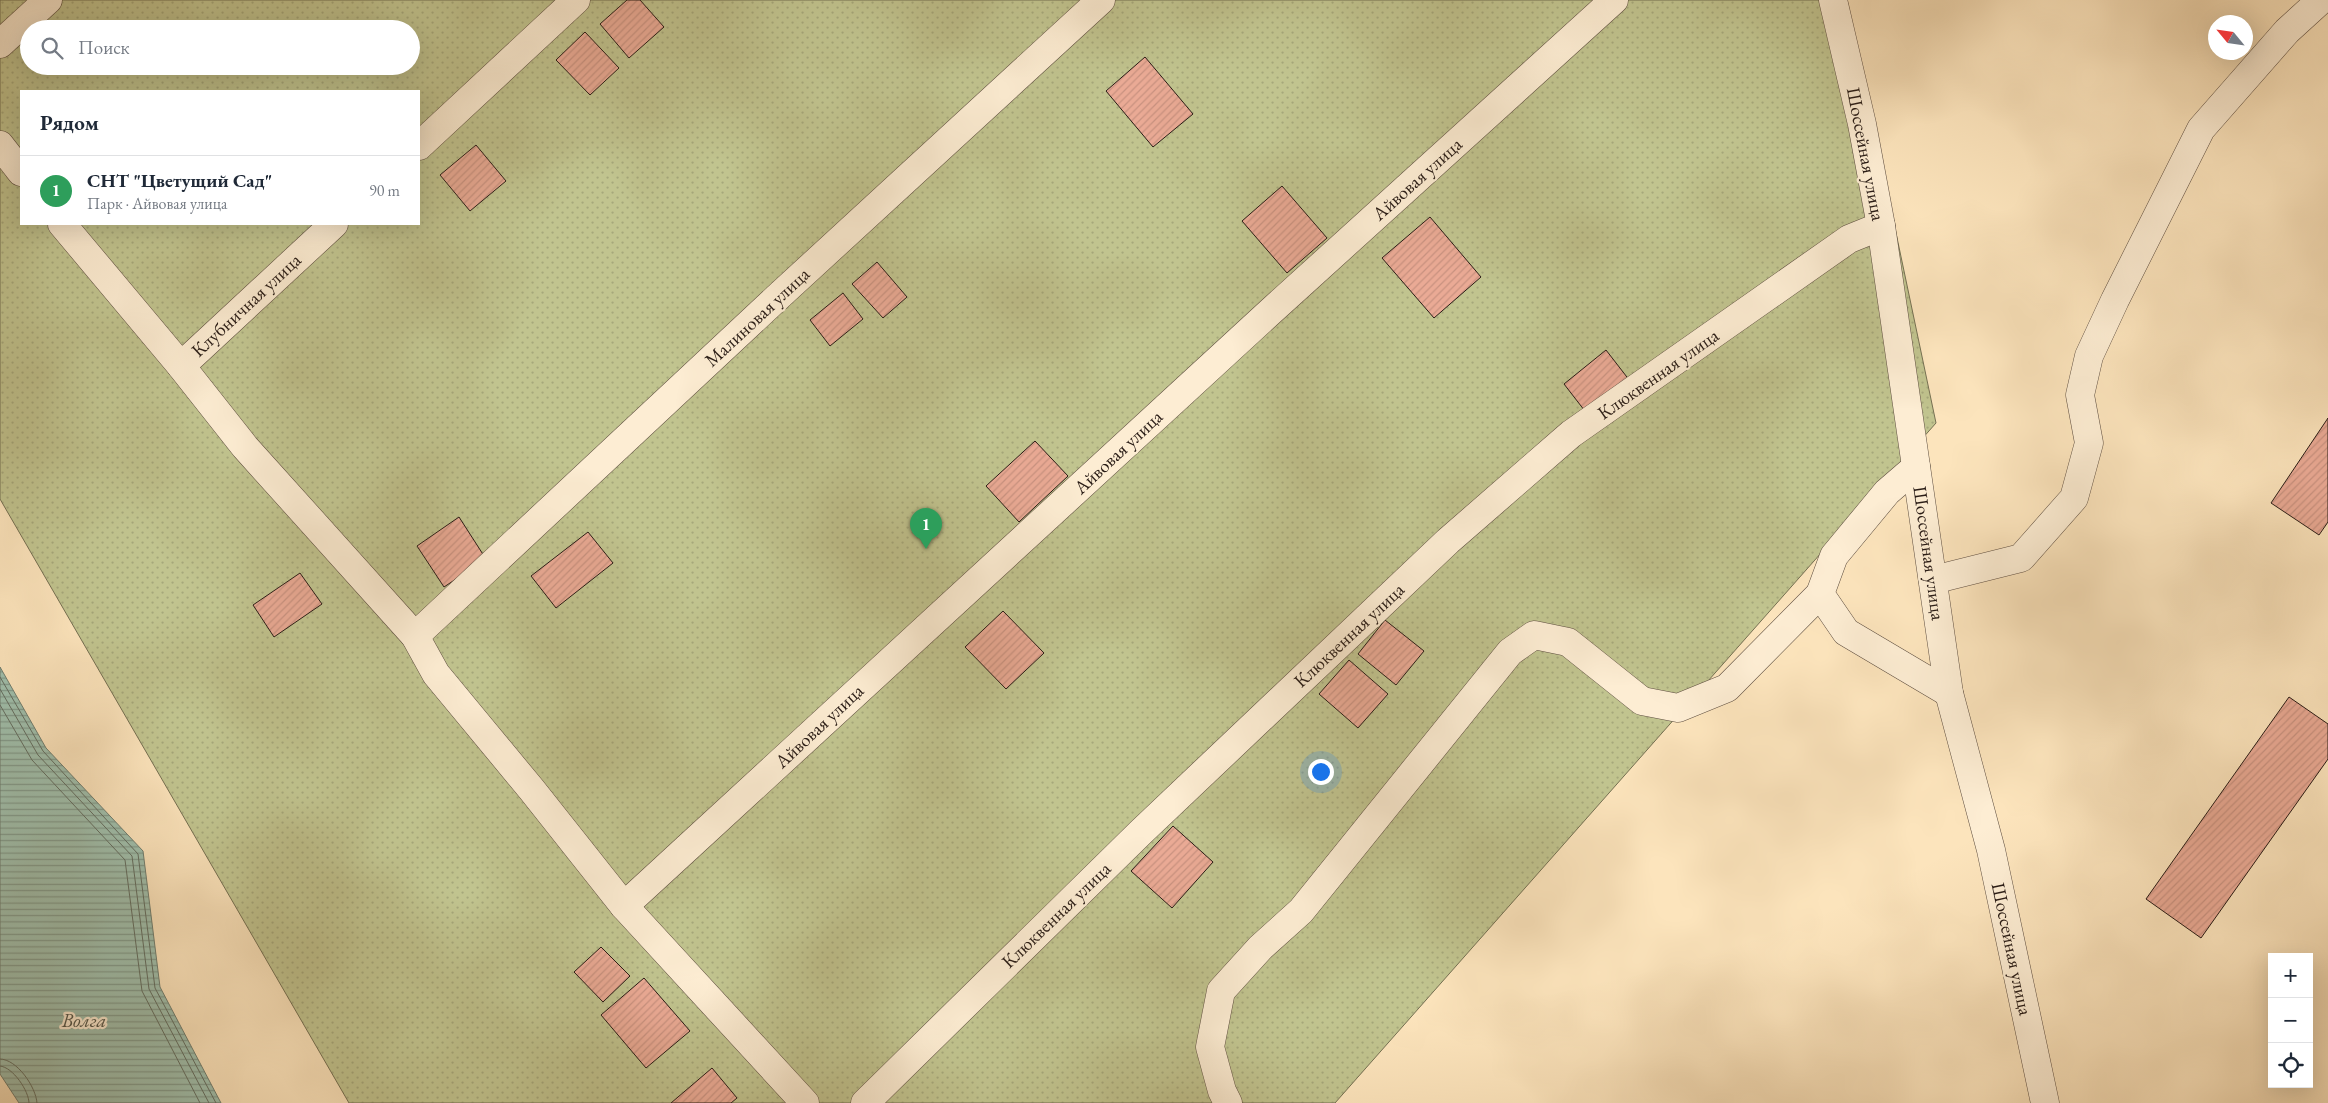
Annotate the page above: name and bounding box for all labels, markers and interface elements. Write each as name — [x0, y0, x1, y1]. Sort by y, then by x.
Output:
north arrow — [2208, 15, 2253, 60]
search box — [20, 20, 420, 75]
icon: search — [38, 34, 66, 62]
text: Поиск — [78, 35, 130, 60]
street label: Шоссейная улица — [1841, 85, 1891, 223]
text: Рядом — [40, 109, 99, 136]
street label: Айвовая улица — [1366, 132, 1468, 227]
text: СНТ "Цветущий Сад" — [87, 168, 272, 193]
text: 1 — [52, 180, 60, 201]
text: 90 m — [369, 180, 400, 201]
text: Парк · Айвовая улица — [87, 193, 227, 214]
street label: Клубничная улица — [186, 247, 307, 362]
street label: Малиновая улица — [699, 262, 815, 372]
street label: Клюквенная улица — [1592, 323, 1724, 425]
street label: Айвовая улица — [1067, 404, 1168, 500]
street label: Шоссейная улица — [1907, 484, 1951, 622]
pin: 1 — [910, 508, 942, 549]
street label: Клюквенная улица — [1288, 577, 1410, 693]
street label: Айвовая улица — [768, 678, 869, 774]
your location — [1308, 759, 1334, 785]
street label: Клюквенная улица — [996, 856, 1116, 974]
street label: Шоссейная улица — [1986, 880, 2038, 1018]
map controls — [2268, 953, 2313, 1088]
button: + — [2268, 953, 2313, 998]
button: − — [2268, 998, 2313, 1043]
water label: Волга — [61, 1007, 106, 1033]
button: locate — [2268, 1043, 2313, 1088]

